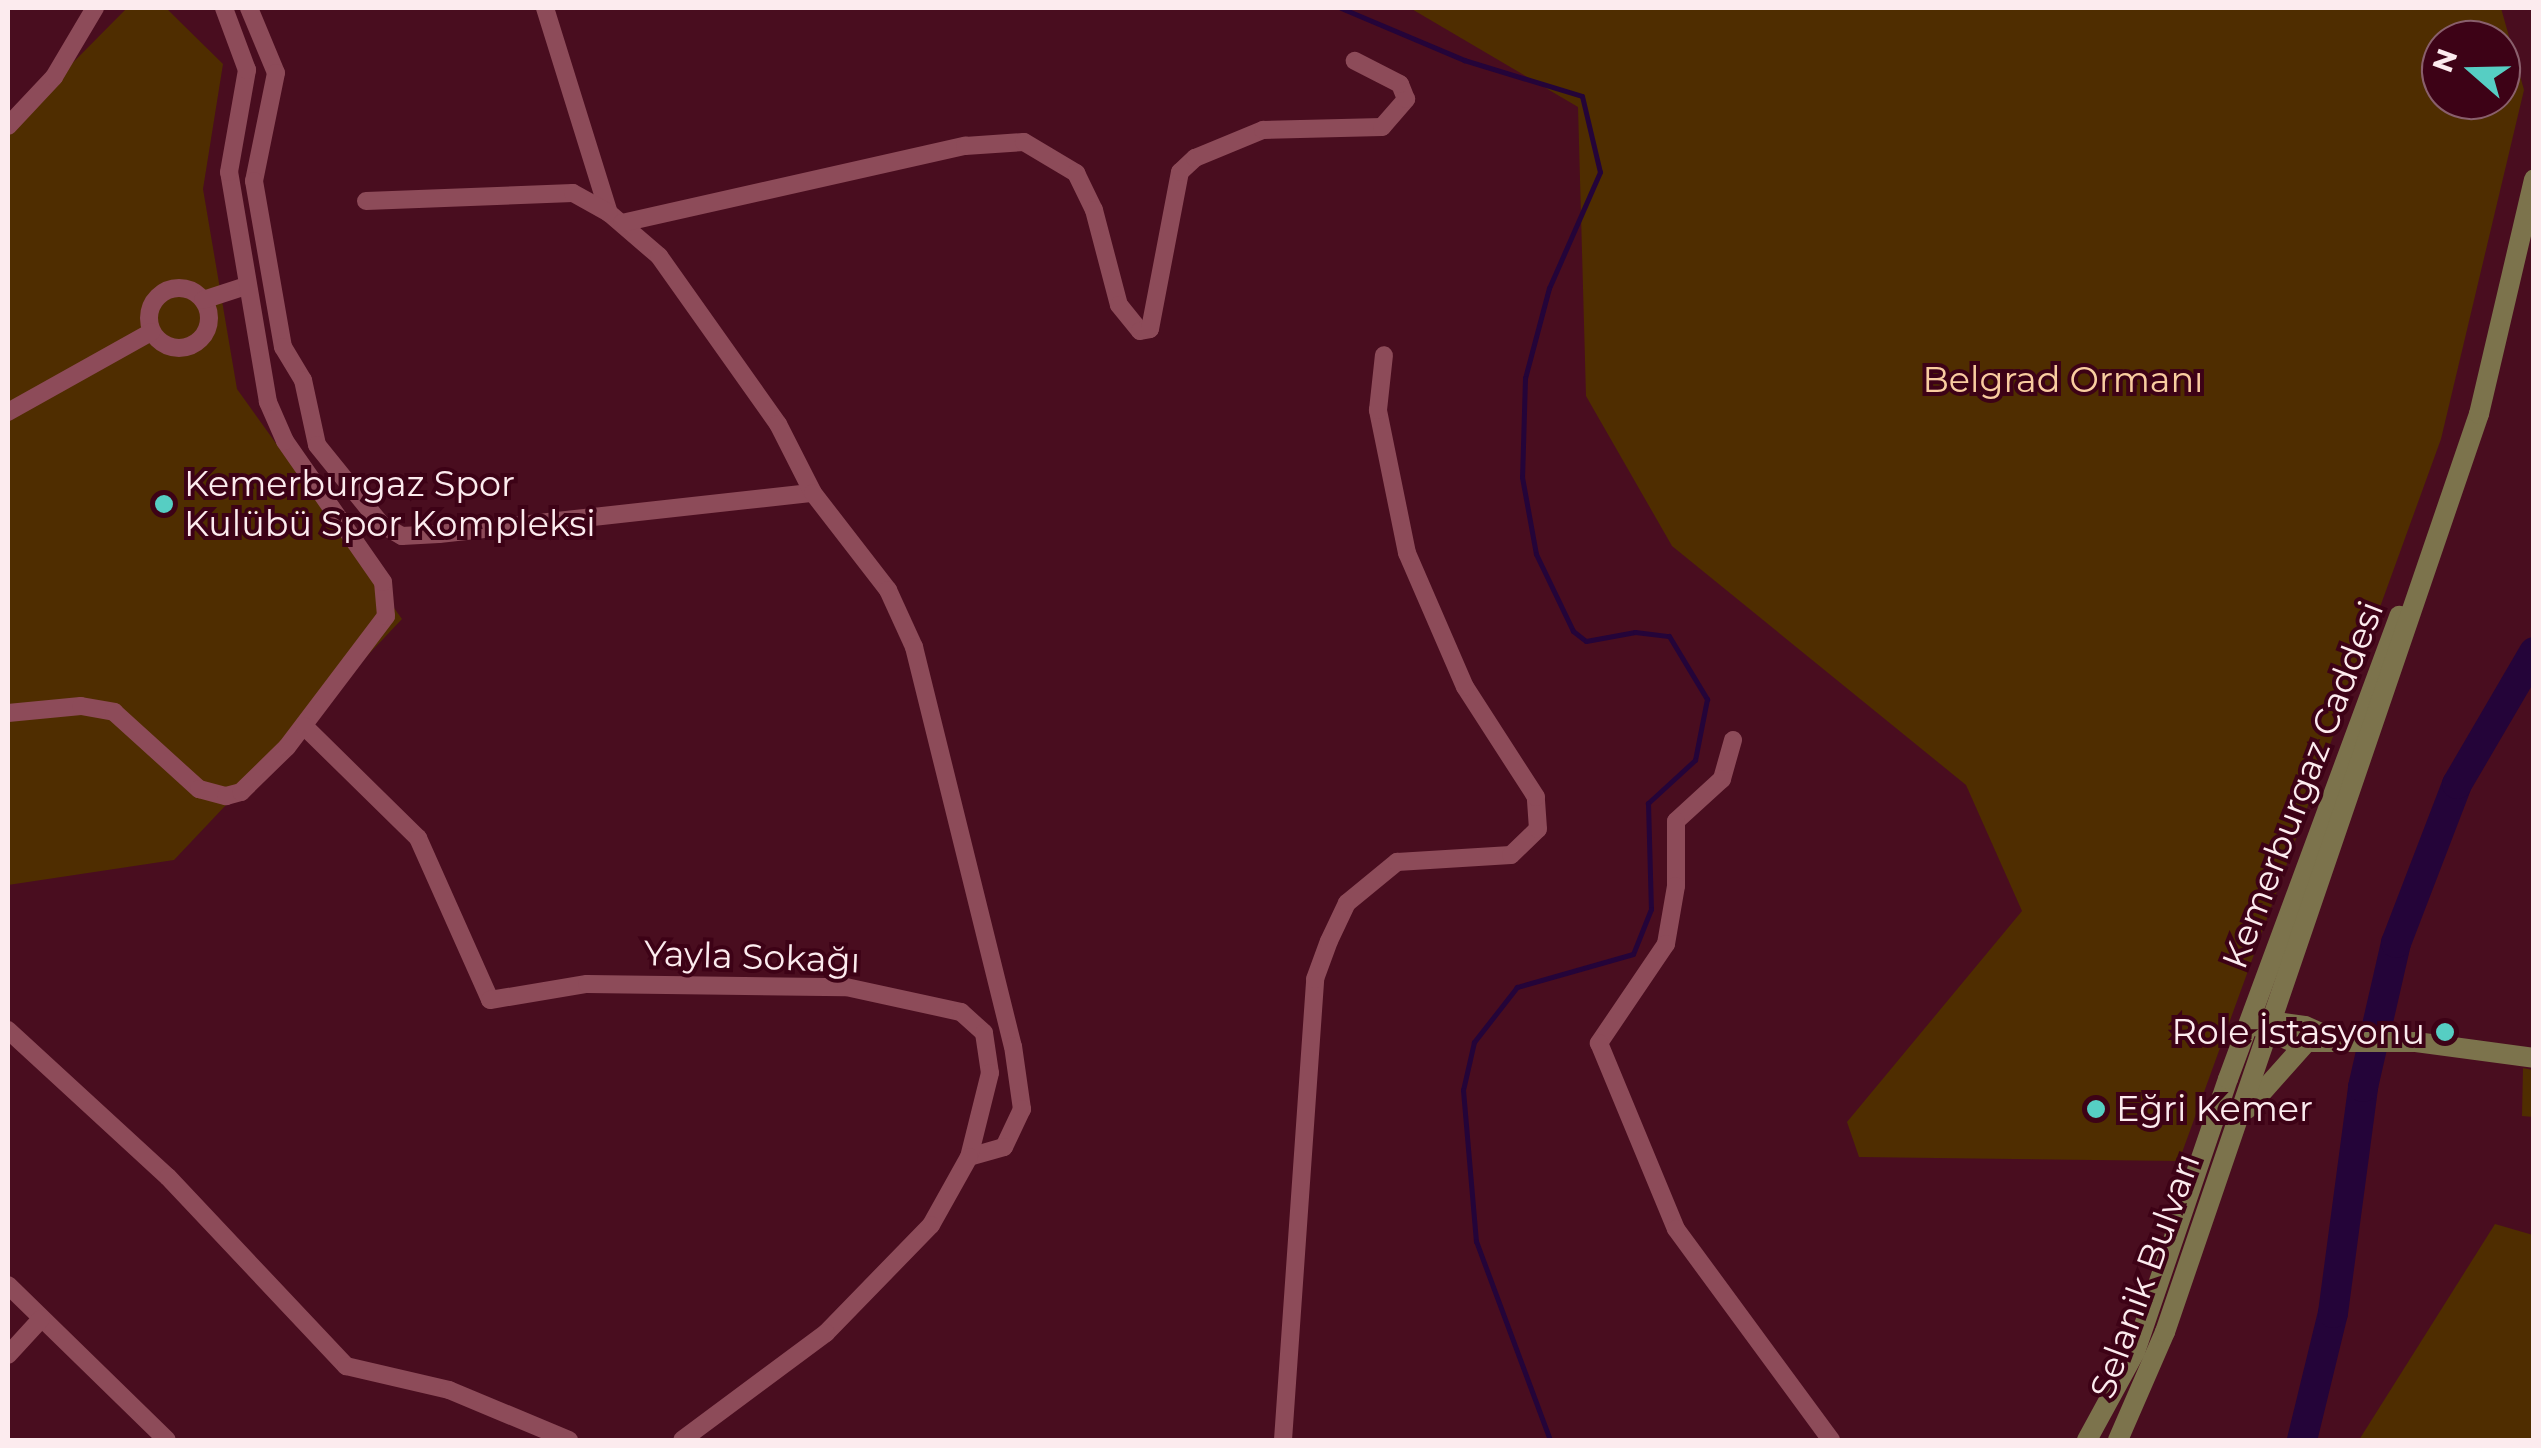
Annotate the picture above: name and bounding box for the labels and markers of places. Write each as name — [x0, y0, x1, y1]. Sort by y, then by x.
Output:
place label: Kemerburgaz Spor Kulübü Spor Kompleksi — [184, 463, 596, 545]
marker: Kemerburgaz Spor Kulübü Spor Kompleksi — [153, 493, 175, 515]
place label: Role İstasyonu — [2172, 1011, 2425, 1053]
marker: Role İstasyonu — [2434, 1021, 2456, 1043]
place label: Eğri Kemer — [2116, 1088, 2313, 1130]
marker: Eğri Kemer — [2085, 1098, 2107, 1120]

